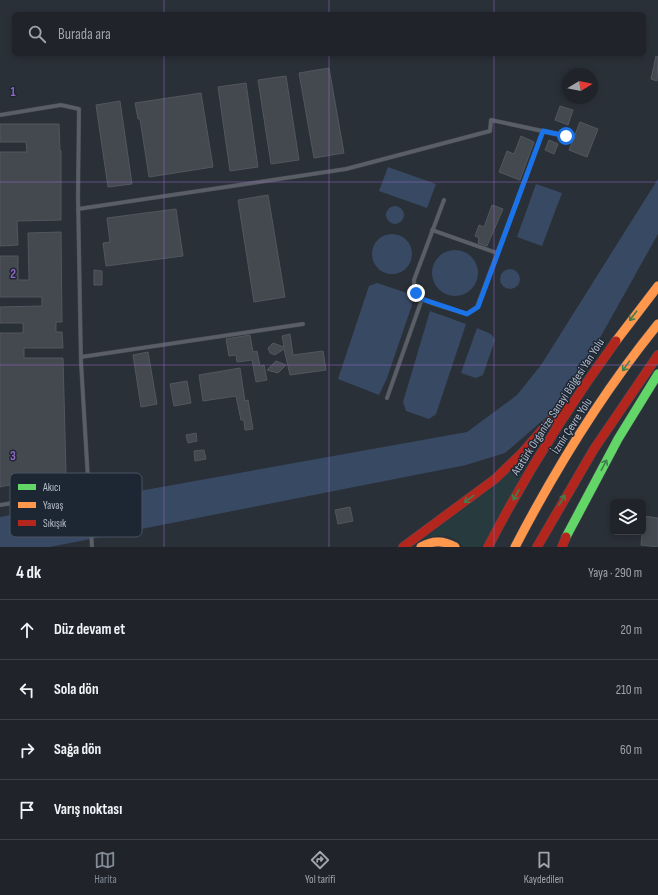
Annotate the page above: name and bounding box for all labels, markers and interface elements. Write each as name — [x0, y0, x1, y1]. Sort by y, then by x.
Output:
search box — [12, 12, 646, 56]
icon: search — [26, 23, 48, 45]
text: Burada ara — [58, 25, 111, 44]
north arrow — [562, 68, 598, 104]
text: 1 — [10, 84, 16, 100]
route start — [557, 127, 575, 145]
text: 2 — [10, 266, 16, 282]
route end — [407, 284, 425, 302]
one-way arrow — [629, 310, 637, 321]
street label: Atatürk Organize Sanayi Bölgesi Yan Yolu — [508, 336, 608, 479]
one-way arrow — [622, 360, 630, 371]
street label: İzmir Çevre Yolu — [548, 395, 596, 457]
text: 3 — [10, 448, 16, 464]
one-way arrow — [600, 459, 608, 471]
legend — [10, 473, 142, 537]
text: Akıcı — [42, 481, 60, 494]
one-way arrow — [512, 489, 520, 501]
one-way arrow — [464, 495, 475, 503]
one-way arrow — [558, 495, 567, 506]
text: Yavaş — [43, 499, 64, 512]
map controls — [610, 499, 646, 535]
button: layers — [610, 499, 646, 535]
text: Sıkışık — [43, 517, 67, 530]
text: 4 dk — [16, 563, 41, 583]
text: Yaya · 290 m — [588, 565, 642, 581]
icon: ahead — [16, 619, 38, 641]
text: Düz devam et — [54, 620, 125, 639]
text: 20 m — [620, 622, 642, 638]
icon: left — [16, 679, 38, 701]
text: Sola dön — [54, 680, 99, 699]
text: 210 m — [616, 682, 642, 698]
icon: right — [16, 739, 38, 761]
text: Sağa dön — [54, 740, 101, 759]
text: 60 m — [620, 742, 642, 758]
icon: arrive — [16, 799, 38, 821]
text: Varış noktası — [54, 800, 122, 819]
tab: Harita — [94, 849, 117, 886]
tab: Yol tarifi — [305, 849, 335, 886]
tab: Kaydedilen — [524, 849, 564, 886]

